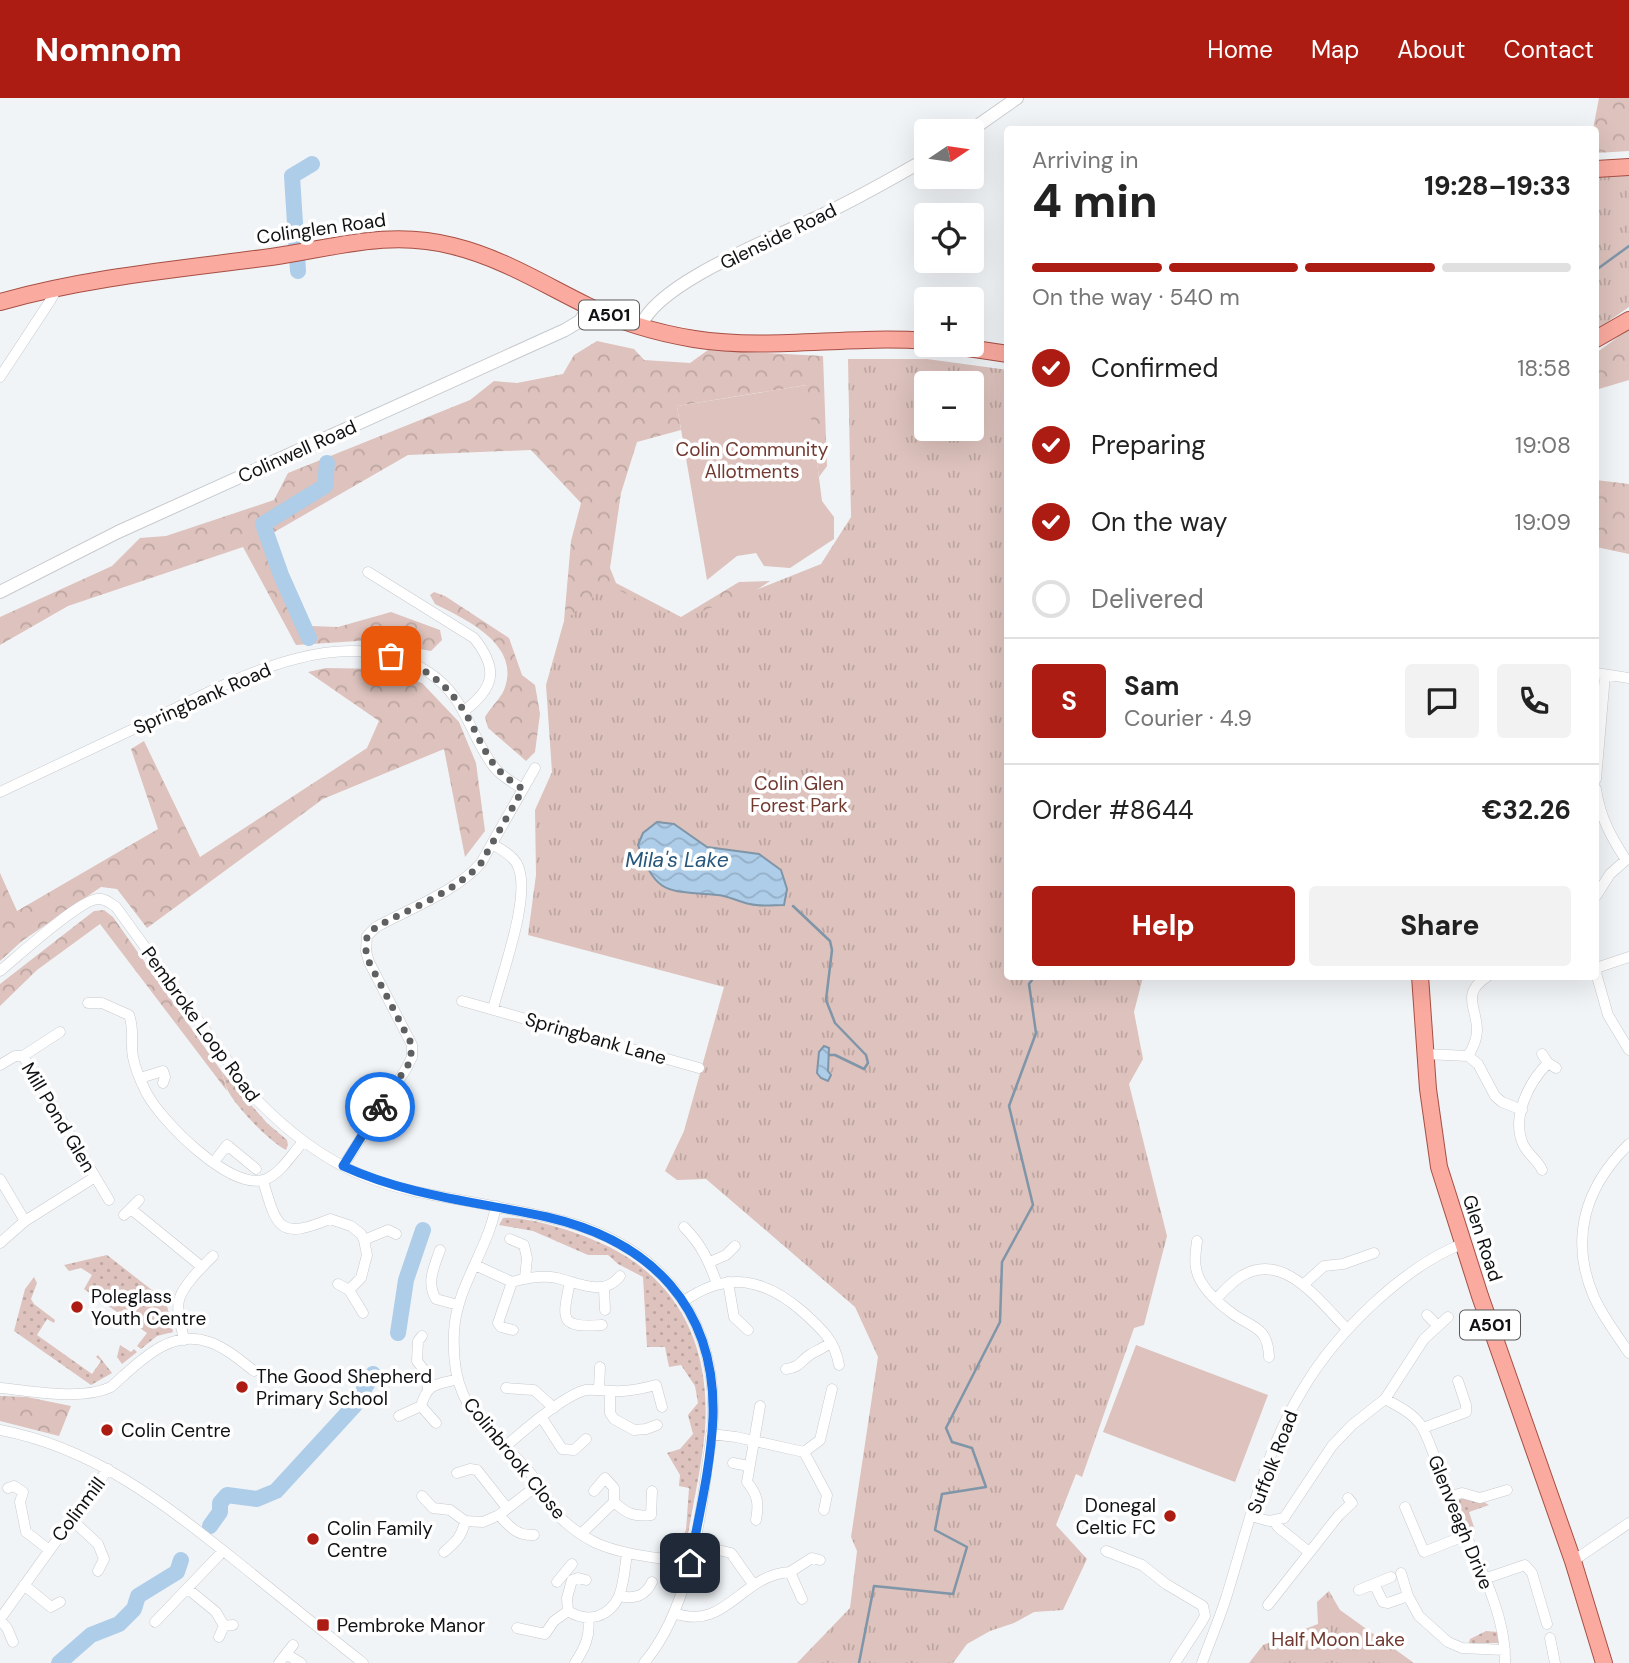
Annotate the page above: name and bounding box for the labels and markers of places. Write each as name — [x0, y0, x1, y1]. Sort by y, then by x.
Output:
pin — [361, 626, 421, 686]
place label: Poleglass Youth Centre — [91, 1284, 206, 1331]
marker: Poleglass Youth Centre — [69, 1299, 85, 1315]
place label: The Good Shepherd Primary School — [256, 1364, 432, 1411]
marker: The Good Shepherd Primary School — [234, 1379, 250, 1395]
place label: Colin Centre — [121, 1418, 231, 1443]
marker: Colin Centre — [99, 1422, 115, 1438]
place label: Donegal Celtic FC — [1076, 1493, 1156, 1540]
marker: Donegal Celtic FC — [1162, 1508, 1178, 1524]
place label: Colin Family Centre — [327, 1516, 433, 1563]
marker: Colin Family Centre — [305, 1531, 321, 1547]
pin — [660, 1533, 720, 1593]
place label: Pembroke Manor — [337, 1613, 485, 1638]
marker: Pembroke Manor — [315, 1617, 331, 1633]

